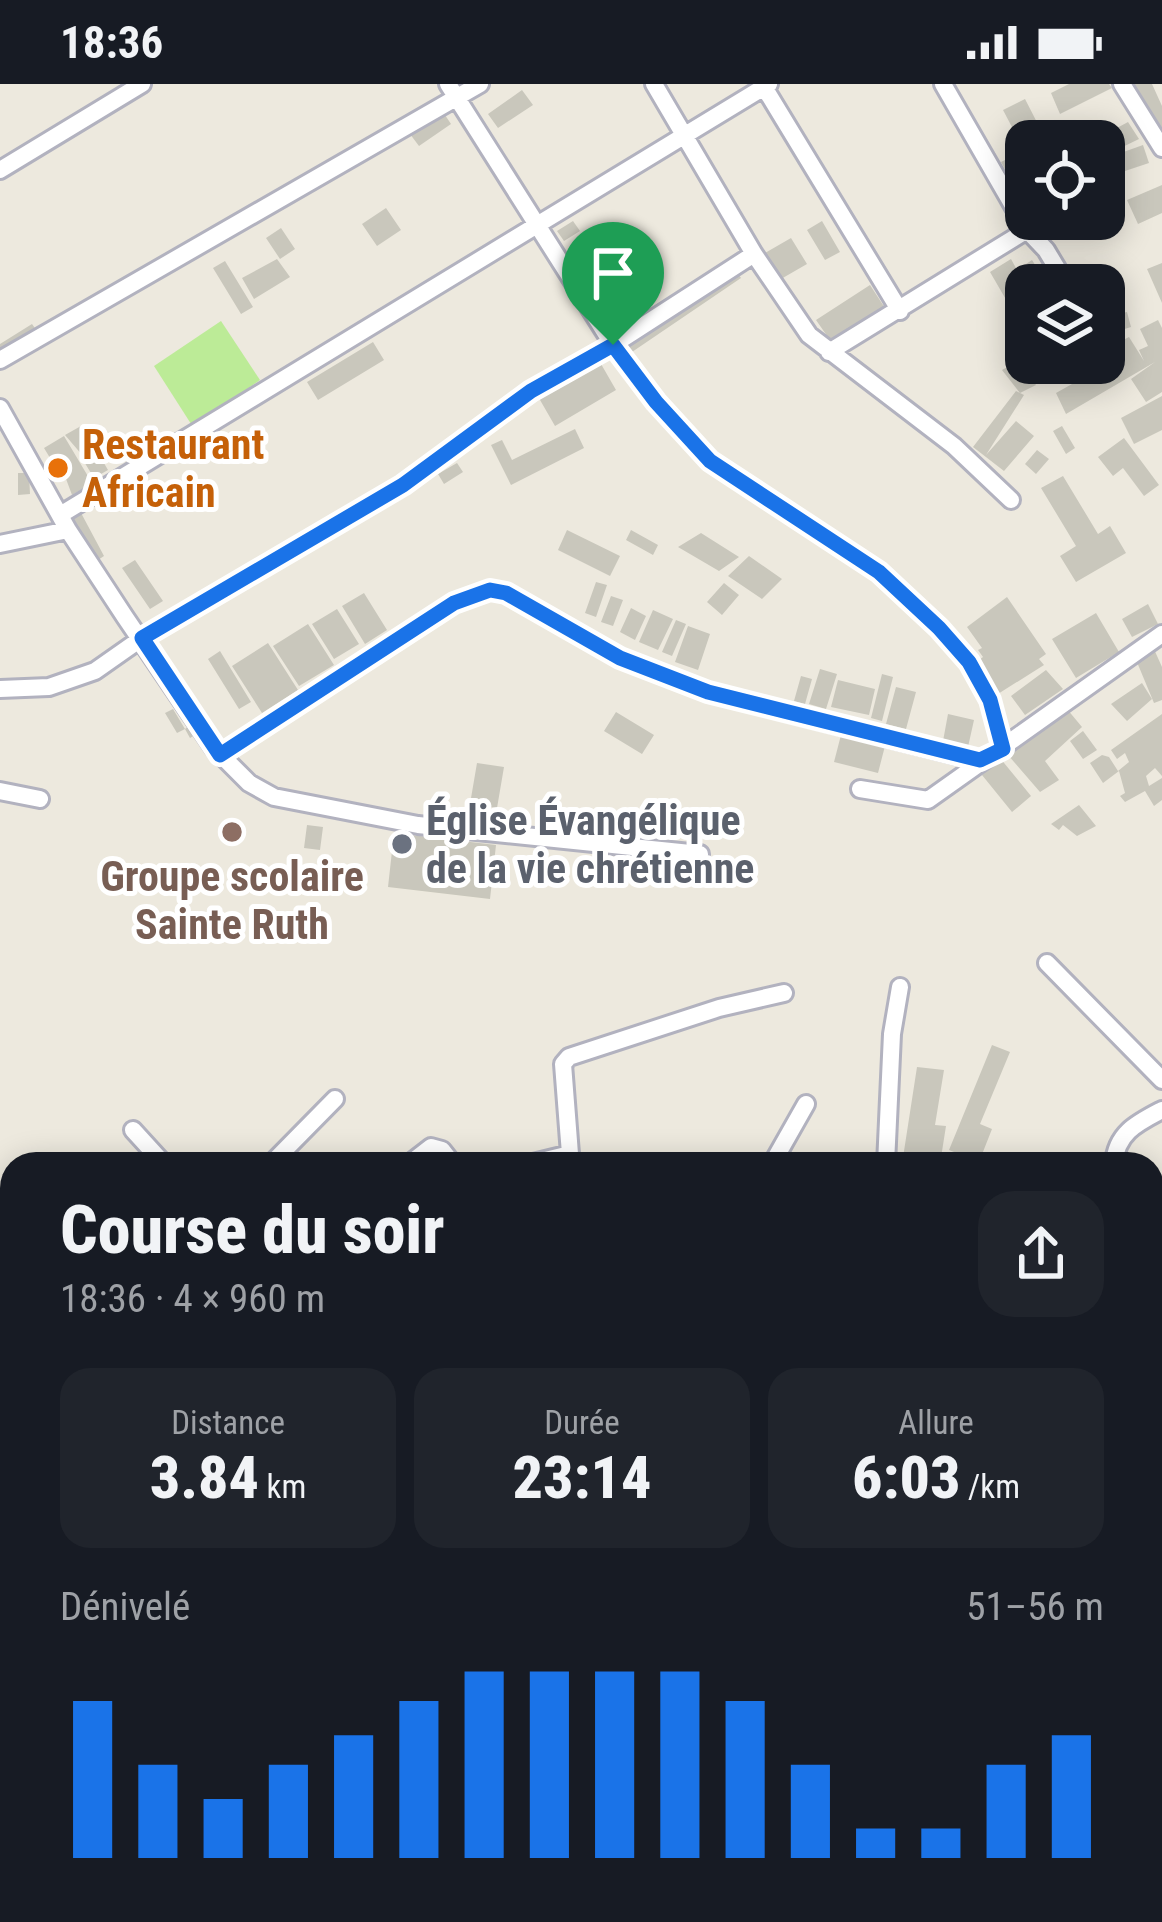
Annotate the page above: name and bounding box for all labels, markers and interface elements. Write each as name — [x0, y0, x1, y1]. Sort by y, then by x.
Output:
text: 18:36 — [60, 16, 163, 69]
map controls — [1005, 120, 1125, 384]
button: locate — [1005, 120, 1125, 240]
pin — [562, 222, 664, 345]
icon: arrive — [580, 240, 646, 306]
button: layers — [1005, 264, 1125, 384]
place label: Restaurant Africain — [82, 420, 264, 517]
marker: Restaurant Africain — [45, 455, 71, 481]
place label: Église Évangélique de la vie chrétienne — [426, 796, 754, 893]
marker: Groupe scolaire Sainte Ruth — [219, 819, 245, 845]
marker: Église Évangélique de la vie chrétienne — [389, 831, 415, 857]
place label: Groupe scolaire Sainte Ruth — [100, 852, 364, 949]
button: share — [978, 1191, 1104, 1317]
text: Course du soir — [60, 1192, 445, 1269]
text: 18:36 · 4 × 960 m — [60, 1276, 325, 1322]
text: Distance — [171, 1403, 285, 1442]
text: Durée — [544, 1403, 620, 1442]
text: Allure — [898, 1403, 974, 1442]
text: 3.84 — [150, 1442, 259, 1513]
text: 23:14 — [513, 1442, 651, 1513]
text: 6:03 — [852, 1442, 960, 1513]
text: km — [259, 1467, 306, 1506]
text: /km — [960, 1467, 1020, 1506]
text: Dénivelé — [60, 1584, 190, 1630]
text: 51–56 m — [966, 1584, 1104, 1630]

